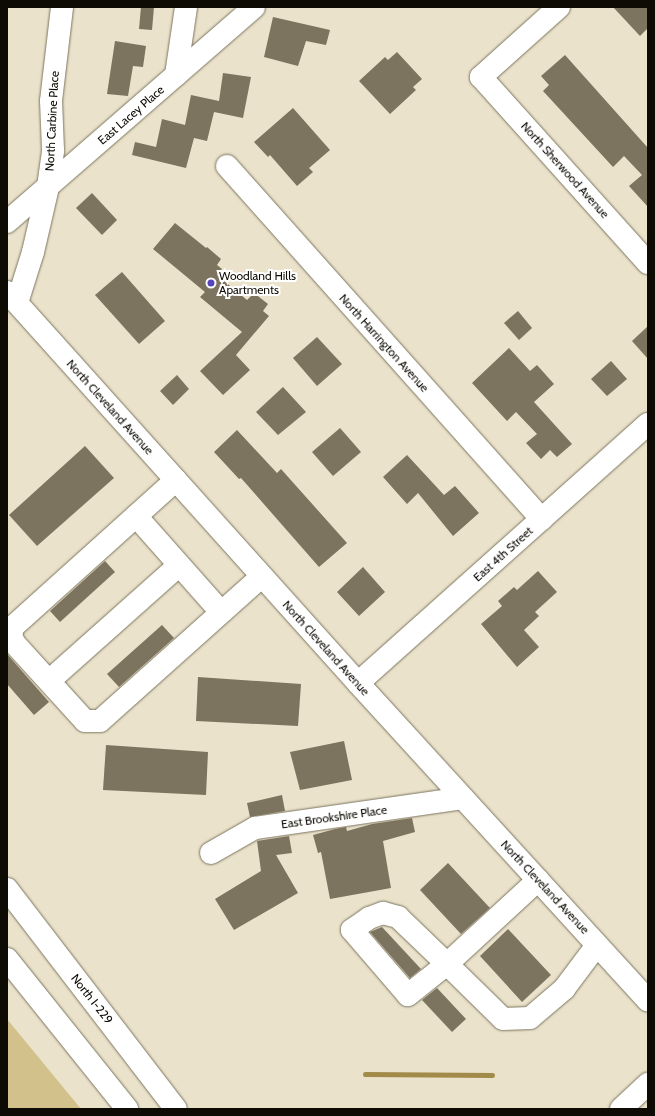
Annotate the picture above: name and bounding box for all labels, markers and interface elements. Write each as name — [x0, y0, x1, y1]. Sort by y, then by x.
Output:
street label: North Carbine Place — [42, 70, 62, 172]
street label: East Lacey Place — [95, 82, 167, 148]
street label: North Sherwood Avenue — [518, 119, 612, 221]
place label: Woodland Hills Apartments — [219, 269, 296, 297]
marker: Woodland Hills Apartments — [206, 278, 216, 288]
street label: North Harrington Avenue — [336, 291, 432, 395]
street label: North Cleveland Avenue — [64, 357, 156, 457]
street label: East 4th Street — [470, 524, 536, 584]
street label: North Cleveland Avenue — [280, 598, 372, 698]
street label: East Brookshire Place — [280, 802, 388, 832]
street label: North Cleveland Avenue — [498, 837, 592, 937]
street label: North I-229 — [68, 971, 116, 1027]

